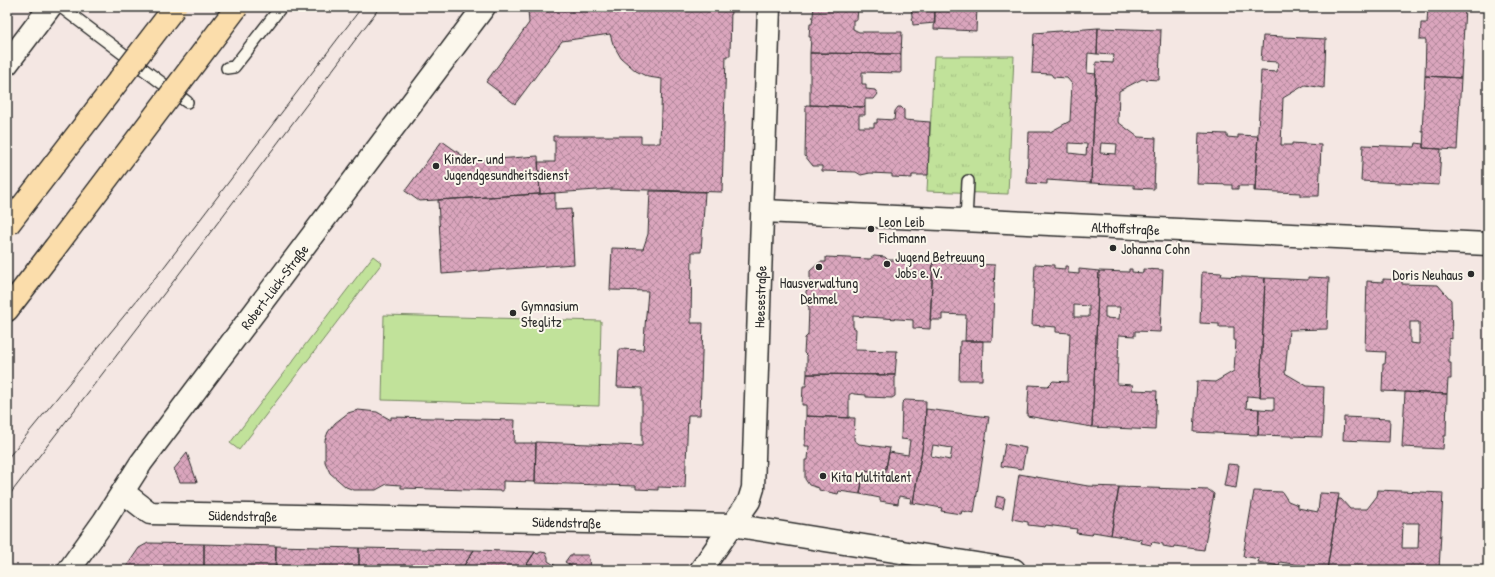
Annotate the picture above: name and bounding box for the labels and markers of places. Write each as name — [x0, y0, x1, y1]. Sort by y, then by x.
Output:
place label: Kinder- und Jugendgesundheitsdienst — [444, 149, 569, 185]
marker: Kinder- und Jugendgesundheitsdienst — [431, 161, 441, 171]
place label: Leon Leib Fichmann — [878, 212, 926, 247]
marker: Leon Leib Fichmann — [866, 224, 876, 234]
place label: Johanna Cohn — [1121, 239, 1190, 258]
marker: Johanna Cohn — [1108, 243, 1118, 253]
place label: Jugend Betreuung Jobs e. V. — [895, 247, 985, 282]
marker: Jugend Betreuung Jobs e. V. — [882, 259, 892, 269]
marker: Hausverwaltung Dehmel — [814, 262, 824, 272]
place label: Doris Neuhaus — [1393, 265, 1463, 284]
marker: Doris Neuhaus — [1466, 269, 1476, 279]
place label: Hausverwaltung Dehmel — [780, 273, 858, 308]
place label: Gymnasium Steglitz — [521, 296, 579, 332]
marker: Gymnasium Steglitz — [508, 308, 518, 318]
place label: Kita Multitalent — [831, 467, 912, 486]
marker: Kita Multitalent — [818, 471, 828, 481]

